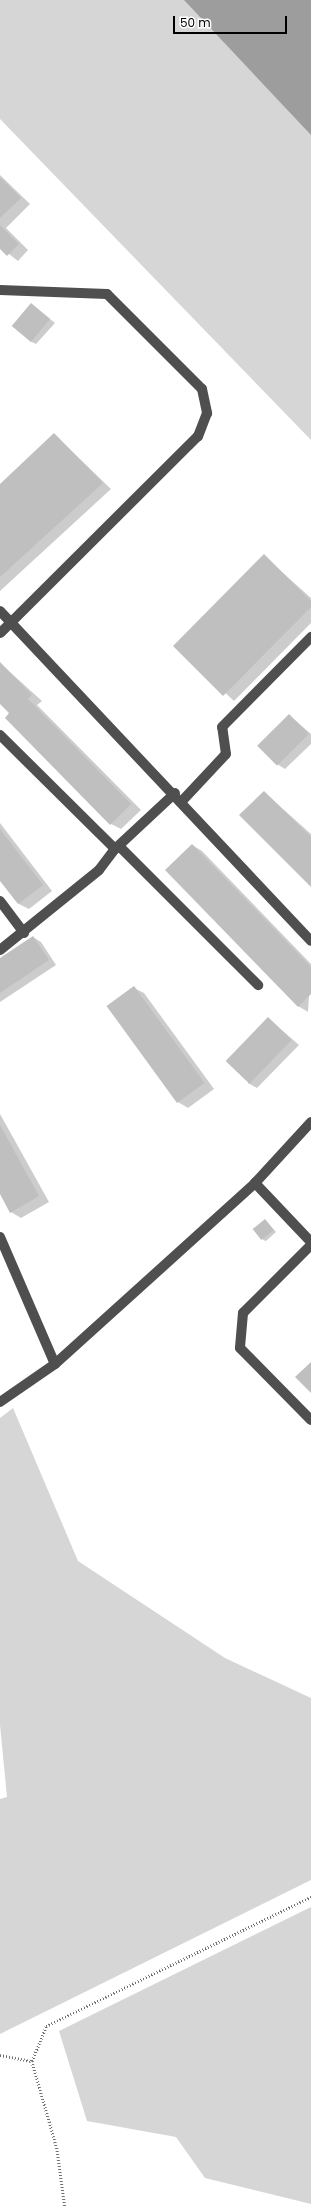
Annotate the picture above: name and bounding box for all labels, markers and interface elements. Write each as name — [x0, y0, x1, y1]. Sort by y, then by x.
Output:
scale bar — [175, 8, 289, 34]
text: 50 m — [180, 14, 211, 31]

